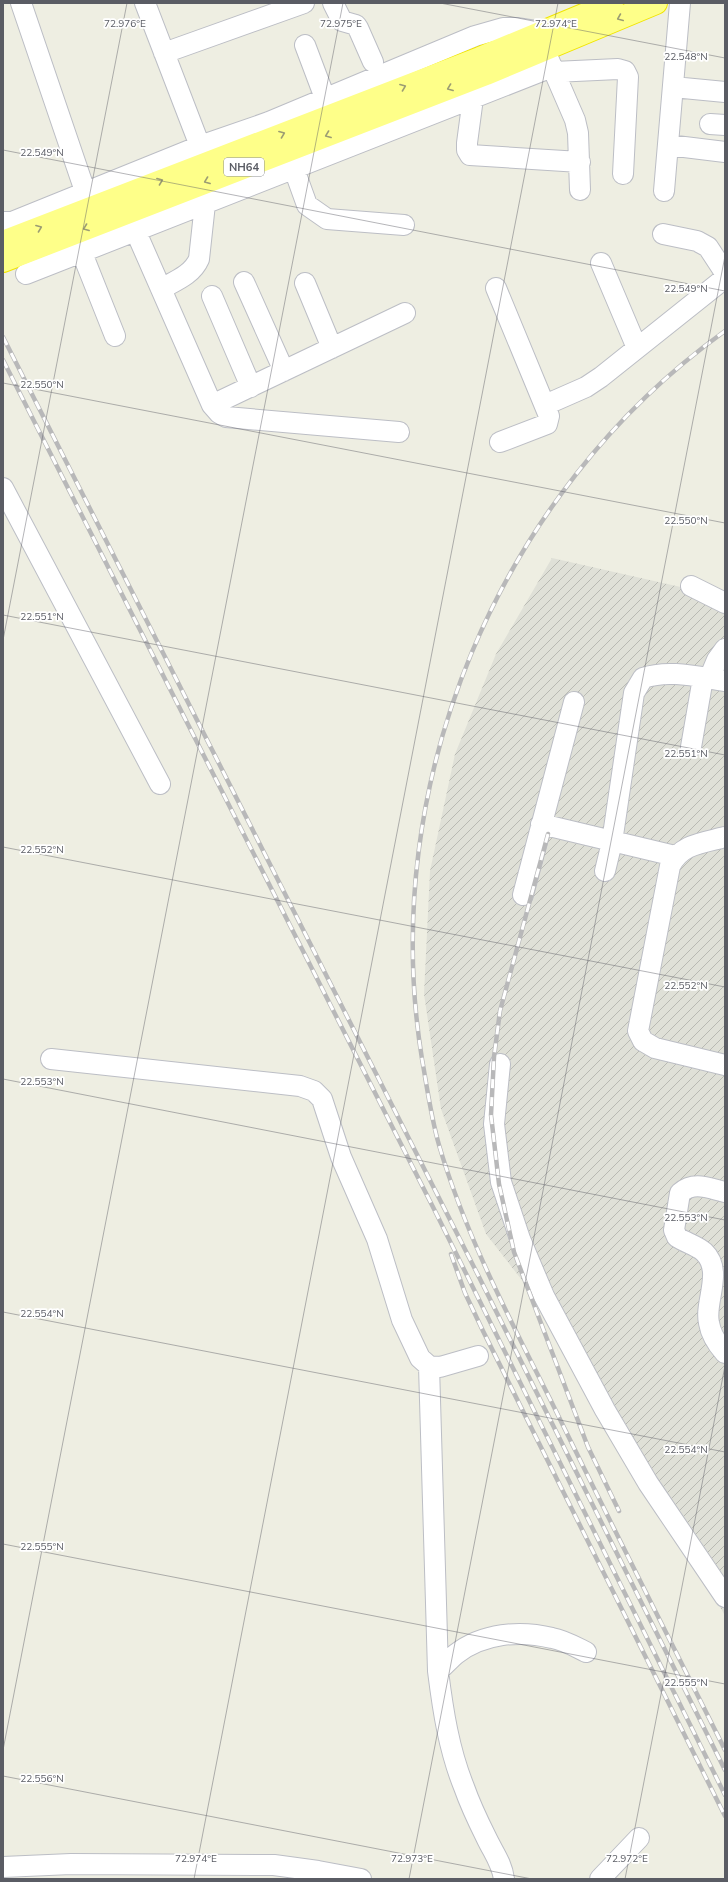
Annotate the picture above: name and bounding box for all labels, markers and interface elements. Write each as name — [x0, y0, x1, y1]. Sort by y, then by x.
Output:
one-way arrow — [617, 14, 624, 22]
text: 72.976°E — [104, 17, 146, 30]
text: 72.975°E — [320, 17, 362, 30]
text: 72.974°E — [535, 17, 577, 30]
text: 22.548°N — [664, 50, 708, 63]
one-way arrow — [400, 84, 407, 92]
one-way arrow — [446, 84, 453, 92]
one-way arrow — [278, 130, 285, 138]
one-way arrow — [325, 130, 332, 138]
text: 22.549°N — [20, 146, 64, 159]
road number: NH64 — [224, 158, 264, 176]
one-way arrow — [157, 177, 164, 185]
one-way arrow — [204, 177, 211, 185]
one-way arrow — [36, 224, 43, 232]
one-way arrow — [82, 224, 89, 232]
text: 22.549°N — [664, 282, 708, 295]
text: 22.550°N — [20, 378, 64, 391]
text: 22.550°N — [664, 514, 708, 527]
text: 22.551°N — [20, 610, 64, 623]
text: 22.551°N — [664, 747, 708, 760]
text: 22.552°N — [20, 843, 64, 856]
text: 22.552°N — [664, 979, 708, 992]
text: 22.553°N — [20, 1075, 64, 1088]
text: 22.553°N — [664, 1211, 708, 1224]
text: 22.554°N — [20, 1307, 64, 1320]
text: 22.554°N — [664, 1443, 708, 1456]
text: 22.555°N — [20, 1540, 64, 1553]
text: 22.555°N — [664, 1676, 708, 1689]
text: 22.556°N — [20, 1772, 64, 1785]
text: 72.974°E — [175, 1852, 217, 1865]
text: 72.973°E — [391, 1852, 433, 1865]
text: 72.972°E — [606, 1852, 648, 1865]

